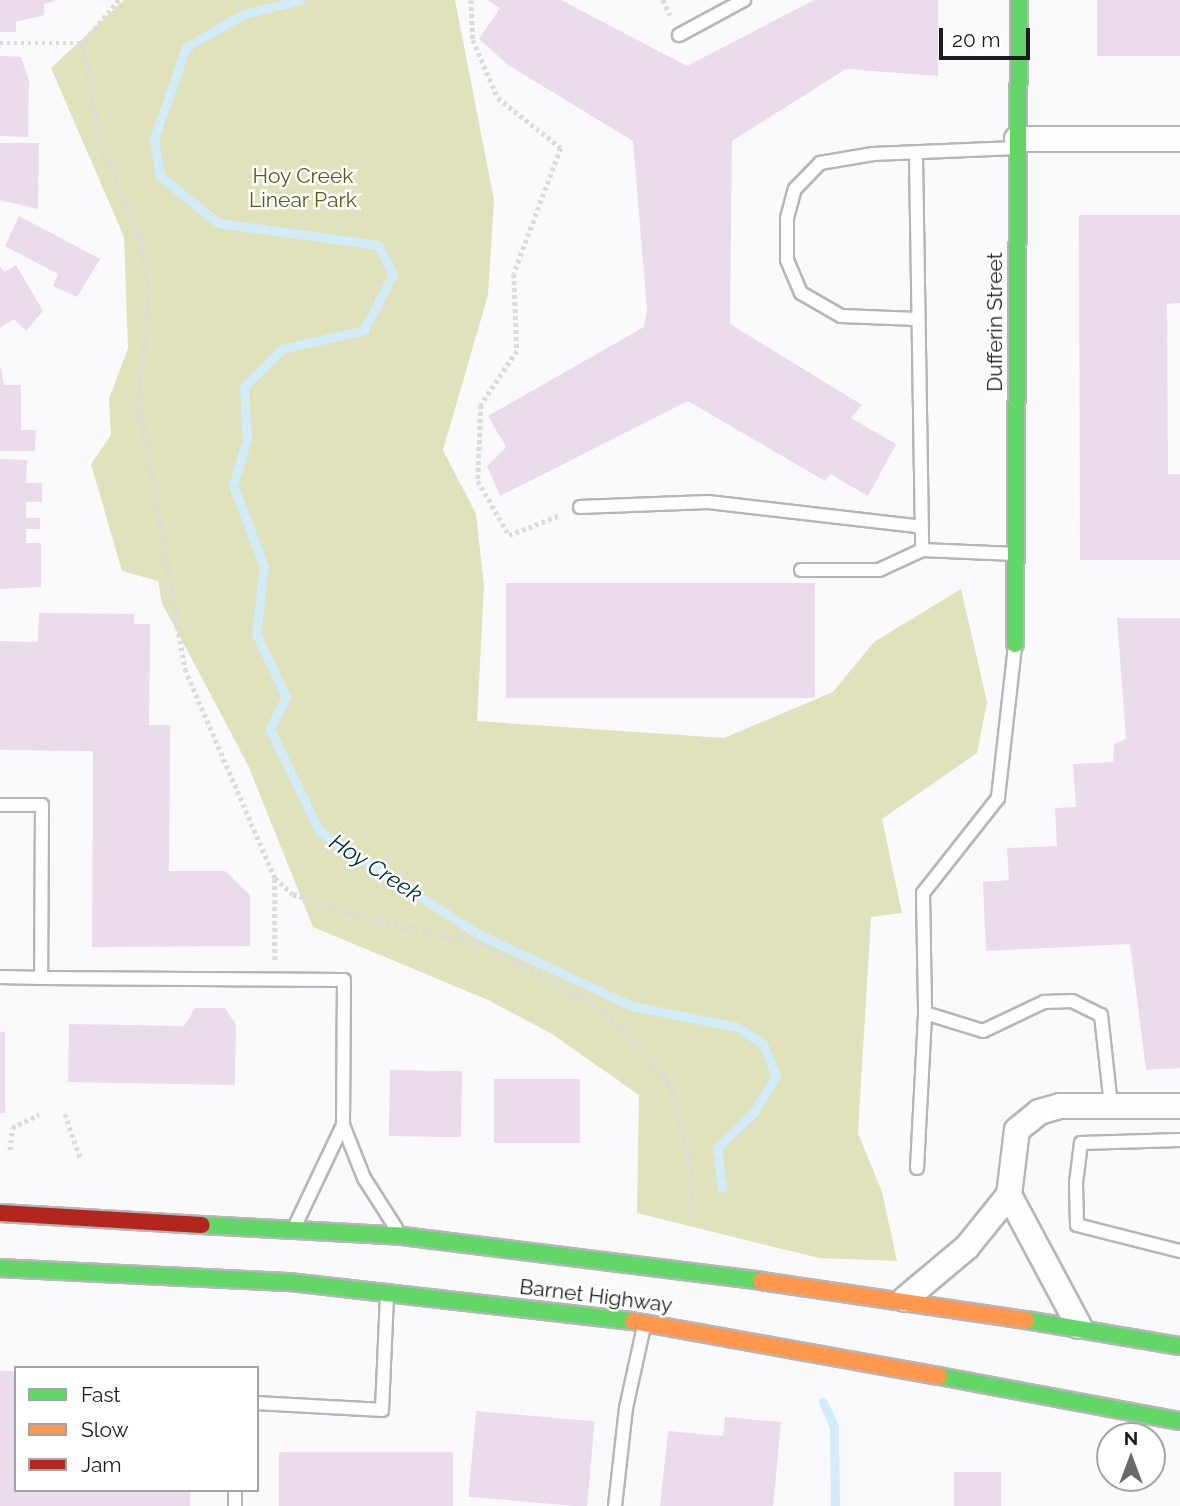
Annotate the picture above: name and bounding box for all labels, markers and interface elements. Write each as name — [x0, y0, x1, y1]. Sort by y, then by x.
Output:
scale bar — [942, 14, 1033, 58]
text: 20 m — [952, 27, 1000, 52]
park label: Hoy Creek Linear Park — [249, 163, 357, 213]
street label: Dufferin Street — [982, 252, 1008, 392]
water label: Hoy Creek — [324, 828, 428, 908]
street label: Barnet Highway — [518, 1274, 674, 1318]
legend — [14, 1366, 259, 1492]
text: Fast — [81, 1382, 121, 1407]
text: Slow — [81, 1417, 129, 1442]
north arrow — [1096, 1422, 1166, 1492]
text: N — [1124, 1427, 1138, 1449]
text: Jam — [81, 1452, 122, 1477]

